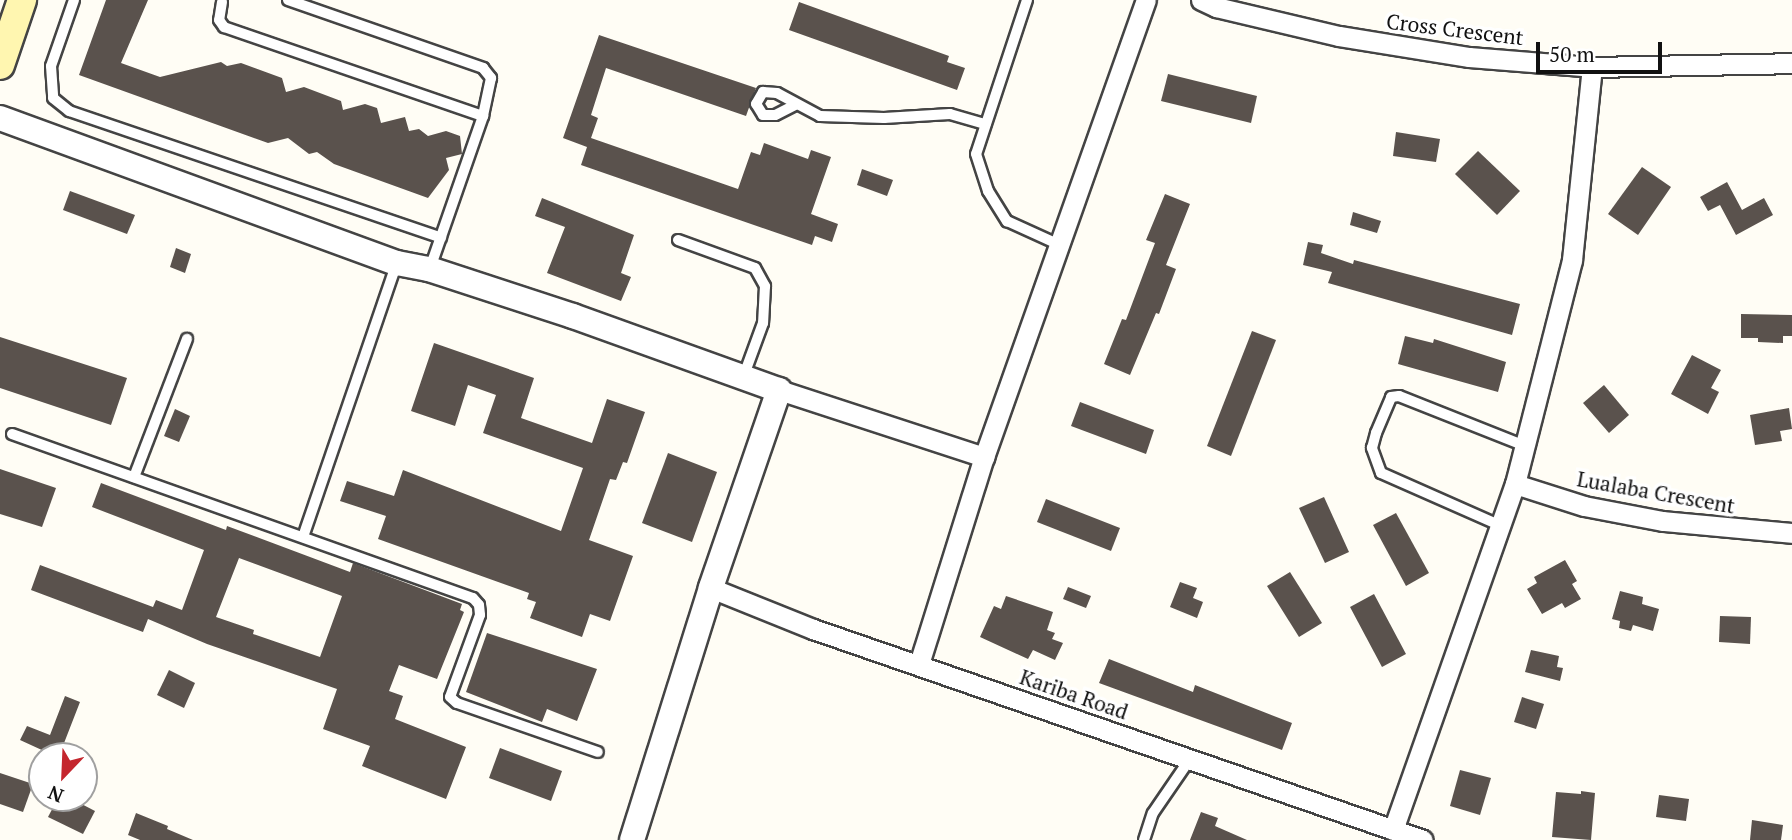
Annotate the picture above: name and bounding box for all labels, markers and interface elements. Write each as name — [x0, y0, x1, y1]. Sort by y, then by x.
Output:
street label: Cross Crescent — [1385, 8, 1525, 50]
scale bar — [1540, 28, 1666, 72]
text: 50 m — [1549, 40, 1595, 68]
street label: Lualaba Crescent — [1575, 466, 1737, 518]
street label: Kariba Road — [1017, 664, 1131, 724]
north arrow — [28, 742, 98, 812]
text: N — [44, 781, 67, 809]

